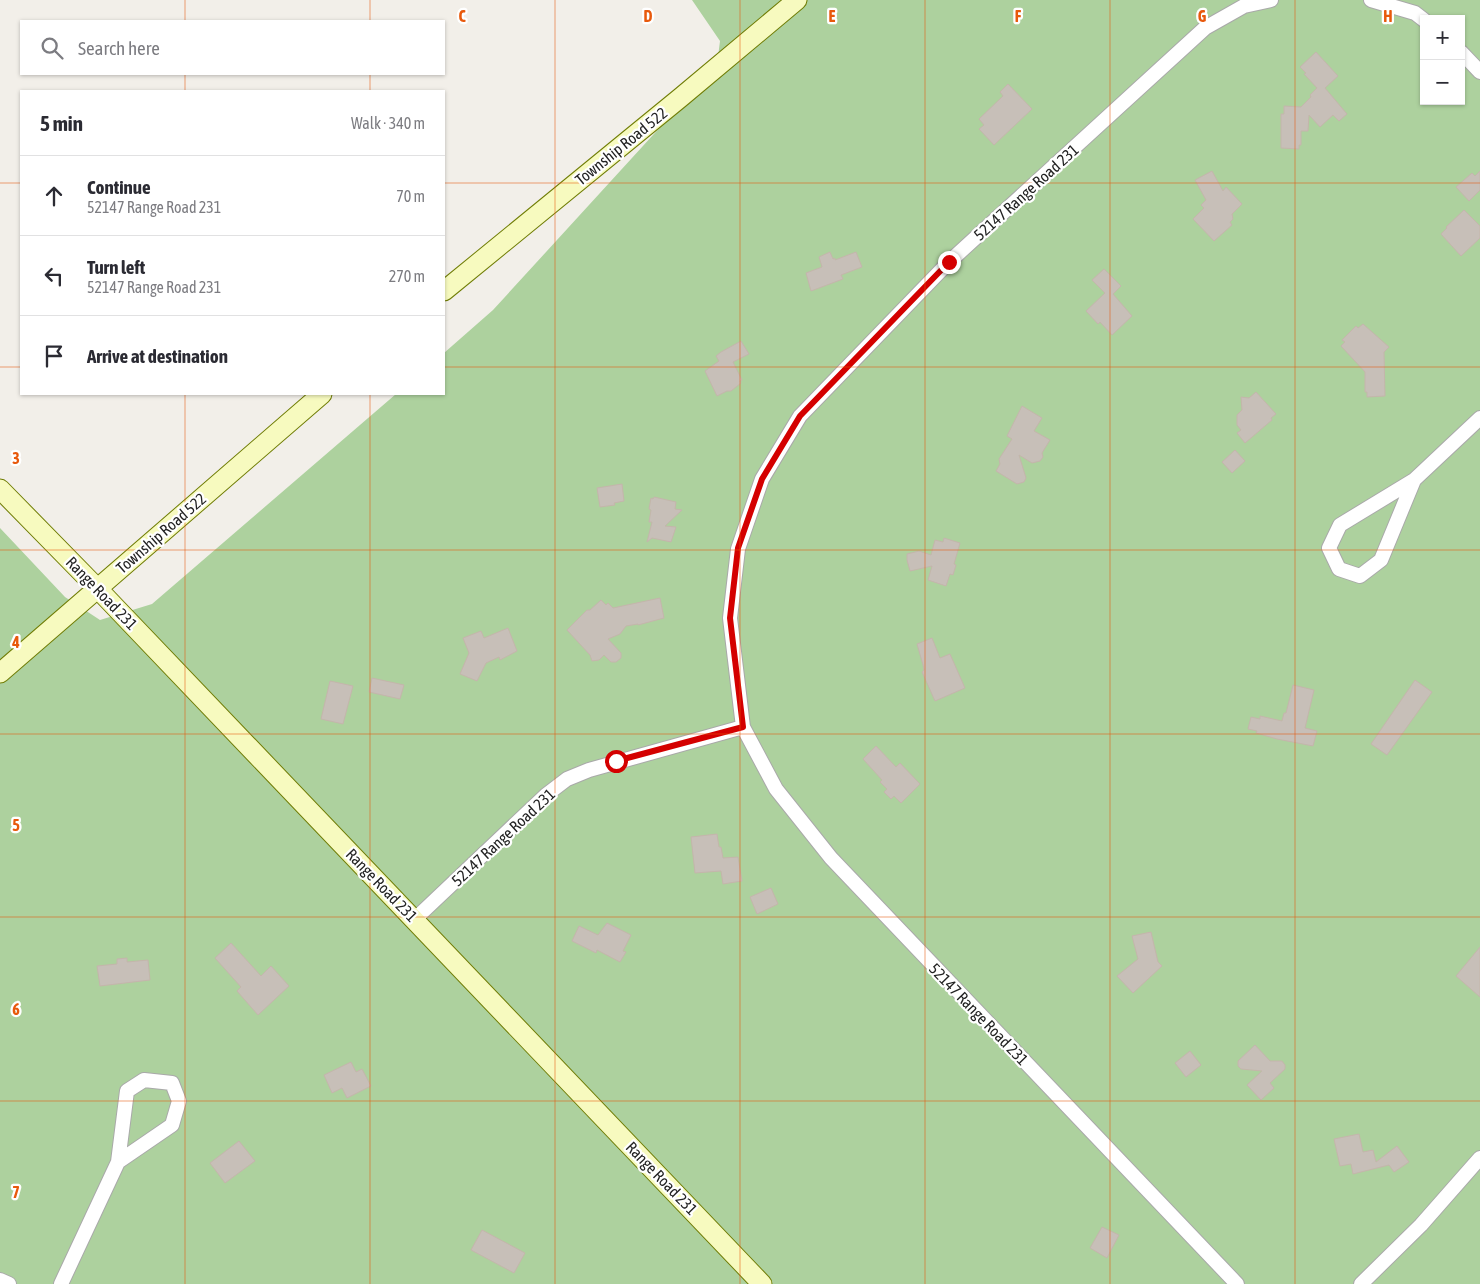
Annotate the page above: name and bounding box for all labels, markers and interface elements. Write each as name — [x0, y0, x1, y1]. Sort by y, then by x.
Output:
text: C — [458, 7, 466, 25]
text: D — [644, 7, 653, 25]
text: E — [829, 7, 836, 25]
text: F — [1015, 7, 1022, 25]
text: G — [1198, 7, 1207, 25]
text: H — [1383, 7, 1393, 25]
map controls — [1420, 15, 1465, 105]
button: + — [1420, 15, 1465, 60]
search box — [20, 20, 445, 75]
icon: search — [38, 34, 66, 62]
text: Search here — [78, 37, 160, 59]
button: − — [1420, 60, 1465, 105]
street label: Township Road 522 — [571, 103, 671, 189]
text: 5 min — [40, 111, 83, 135]
text: Walk · 340 m — [351, 114, 425, 132]
street label: 52147 Range Road 231 — [970, 140, 1083, 244]
text: Continue — [87, 176, 151, 198]
icon: ahead — [40, 182, 68, 210]
text: 70 m — [396, 187, 425, 205]
text: 52147 Range Road 231 — [87, 198, 221, 216]
route end — [938, 251, 961, 274]
text: Turn left — [87, 256, 145, 278]
icon: left — [40, 262, 68, 290]
text: 270 m — [389, 267, 425, 285]
text: 52147 Range Road 231 — [87, 278, 221, 296]
icon: arrive — [40, 342, 68, 370]
text: Arrive at destination — [87, 345, 228, 367]
text: 3 — [12, 449, 20, 467]
street label: Township Road 522 — [112, 489, 210, 578]
street label: Range Road 231 — [62, 553, 141, 634]
text: 4 — [11, 633, 20, 651]
route start — [605, 750, 628, 773]
street label: 52147 Range Road 231 — [448, 785, 559, 890]
text: 5 — [12, 816, 20, 834]
street label: Range Road 231 — [342, 845, 421, 926]
street label: 52147 Range Road 231 — [925, 959, 1032, 1069]
text: 6 — [12, 1000, 20, 1018]
street label: Range Road 231 — [622, 1138, 701, 1219]
text: 7 — [12, 1183, 20, 1201]

